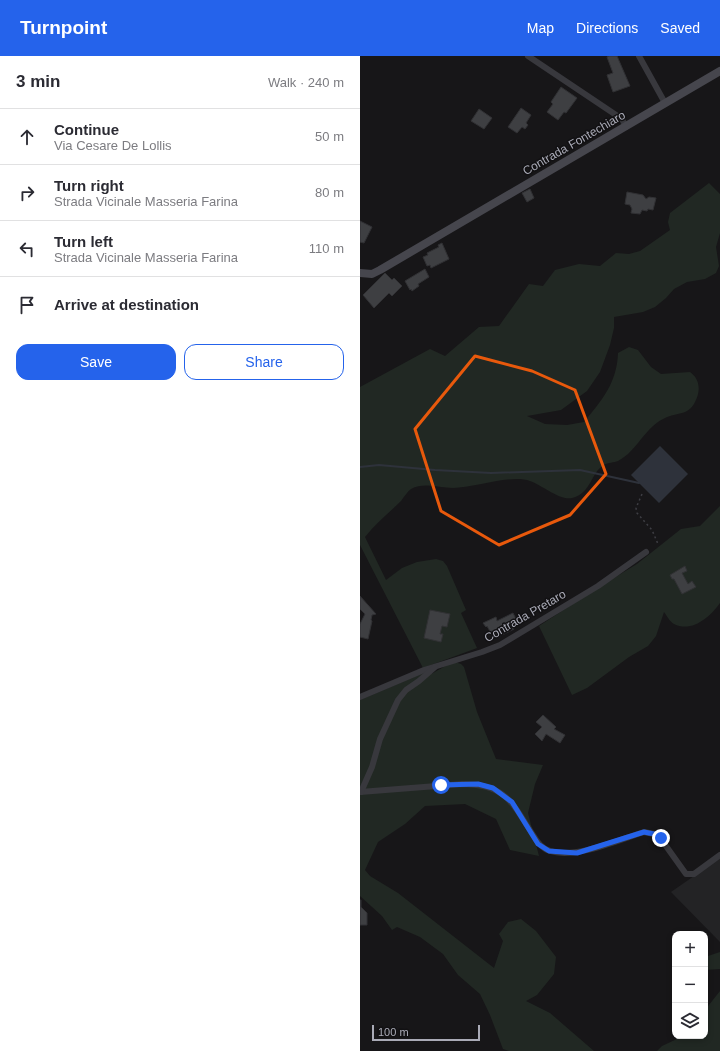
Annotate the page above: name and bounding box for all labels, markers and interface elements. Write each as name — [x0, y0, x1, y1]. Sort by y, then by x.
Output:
text: Turnpoint — [20, 17, 107, 38]
text: Map — [527, 20, 554, 36]
text: Directions — [576, 20, 638, 36]
text: Saved — [660, 20, 700, 36]
text: 3 min — [16, 72, 60, 91]
text: Walk · 240 m — [268, 75, 344, 90]
street label: Contrada Fontechiaro — [520, 108, 628, 178]
text: Continue — [54, 121, 119, 138]
icon: ahead — [16, 126, 38, 148]
text: 50 m — [315, 129, 344, 144]
text: Via Cesare De Lollis — [54, 138, 172, 153]
text: Turn right — [54, 177, 124, 194]
icon: right — [16, 182, 38, 204]
text: 80 m — [315, 185, 344, 200]
text: Strada Vicinale Masseria Farina — [54, 194, 238, 209]
text: Turn left — [54, 233, 113, 250]
icon: left — [16, 238, 38, 260]
text: 110 m — [309, 241, 344, 256]
text: Strada Vicinale Masseria Farina — [54, 250, 238, 265]
icon: arrive — [16, 294, 38, 316]
text: Arrive at destination — [54, 296, 199, 313]
button: Save — [16, 344, 176, 380]
button: Share — [184, 344, 344, 380]
street label: Contrada Pretaro — [482, 587, 569, 645]
route start — [432, 776, 450, 794]
route end — [652, 829, 670, 847]
map controls — [672, 931, 708, 1039]
button: + — [672, 931, 708, 967]
button: − — [672, 967, 708, 1003]
button: layers — [672, 1003, 708, 1039]
scale bar — [372, 1023, 480, 1042]
text: 100 m — [378, 1026, 409, 1038]

